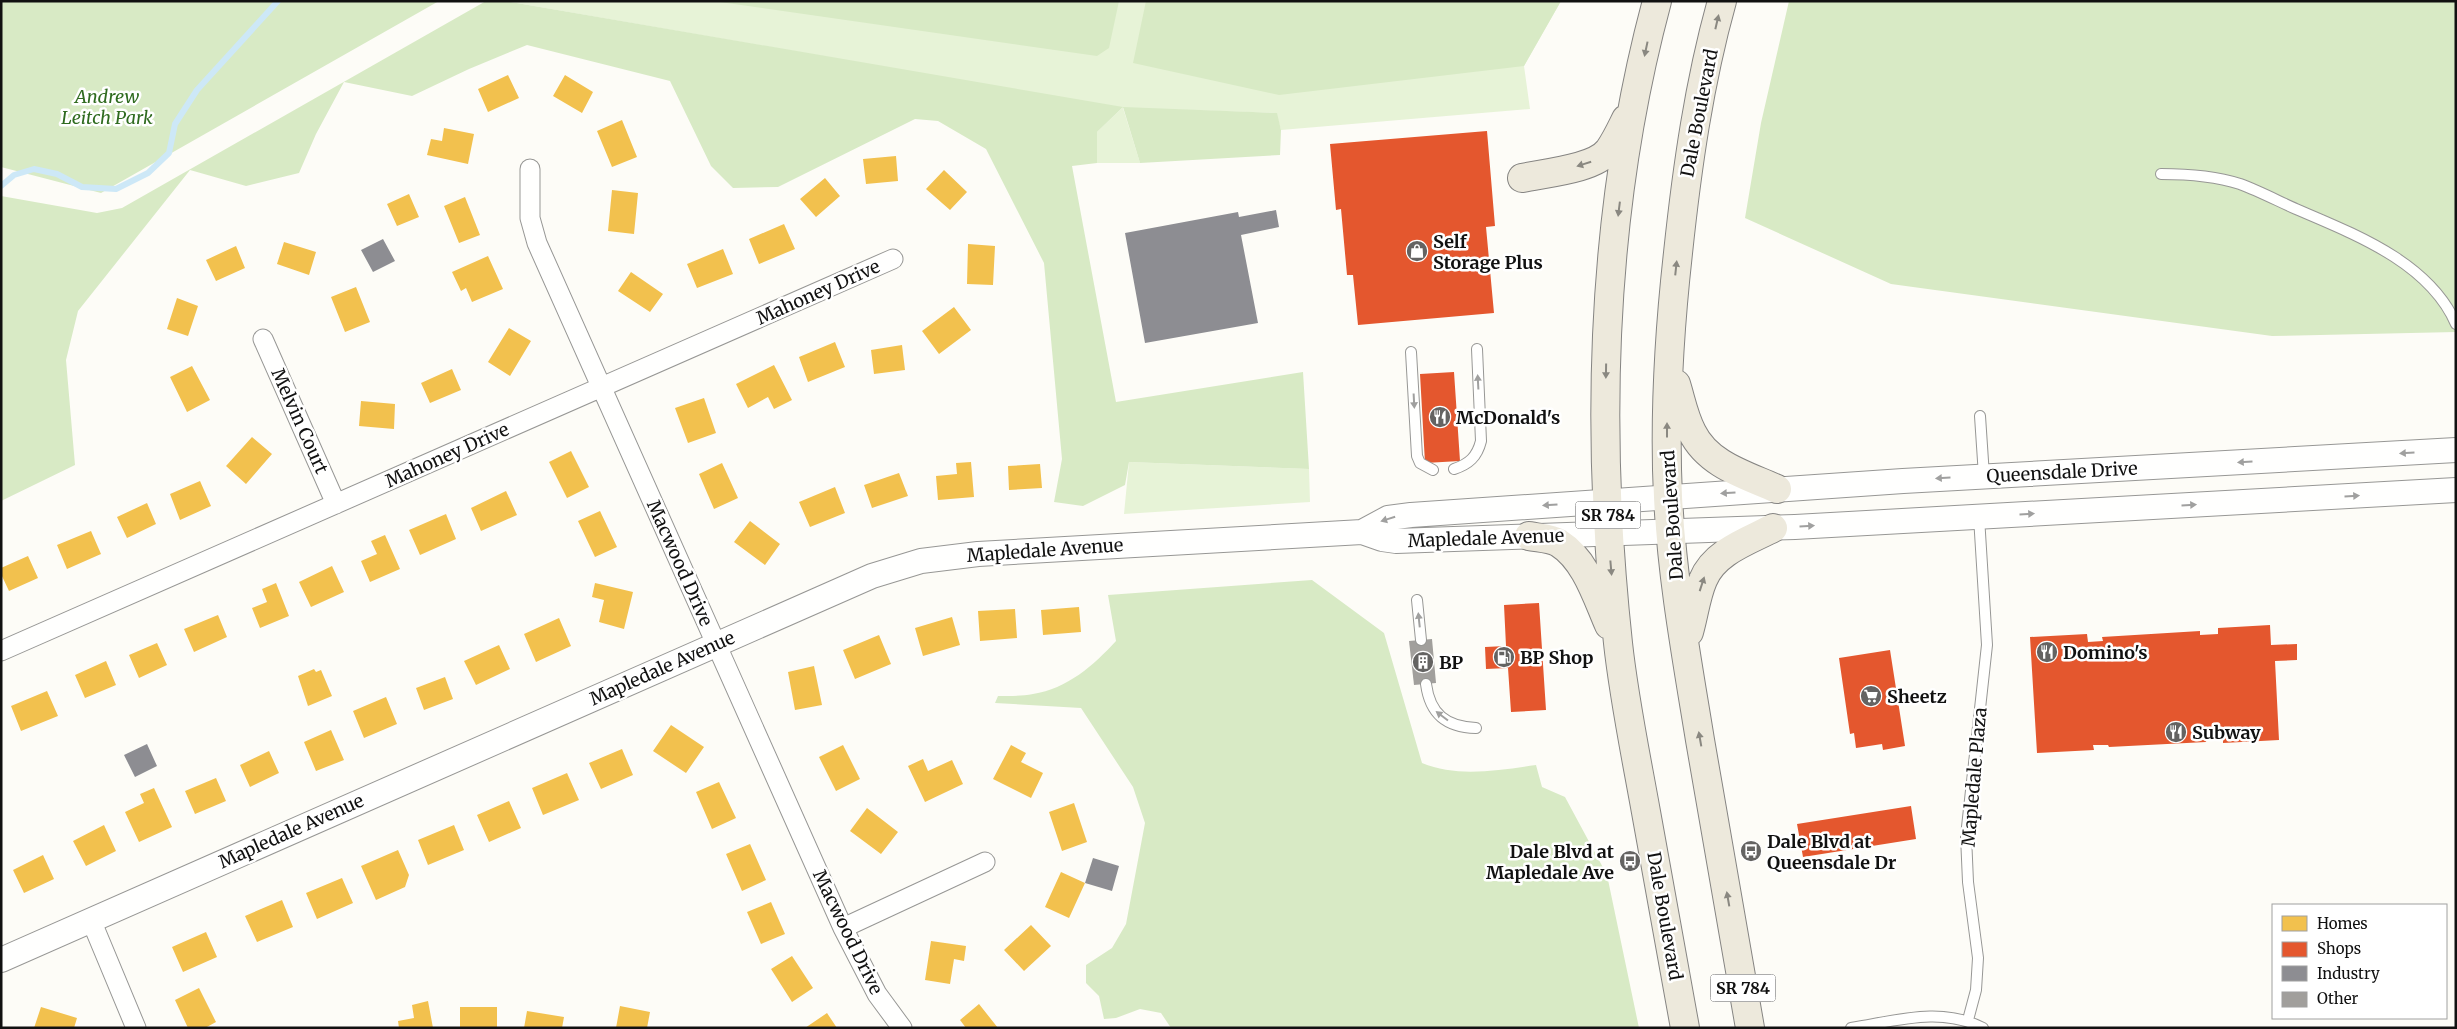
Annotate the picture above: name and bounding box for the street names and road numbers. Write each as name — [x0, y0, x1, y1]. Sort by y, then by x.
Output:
street label: Dale Boulevard — [1675, 47, 1723, 179]
street label: Mahoney Drive — [753, 255, 883, 329]
street label: Melvin Court — [267, 365, 333, 477]
street label: Mahoney Drive — [382, 418, 512, 492]
street label: Dale Boulevard — [1656, 449, 1688, 581]
street label: Queensdale Drive — [1986, 457, 2138, 487]
street label: Macwood Drive — [642, 496, 718, 630]
road number: SR 784 — [1576, 502, 1640, 528]
street label: Mapledale Avenue — [1407, 524, 1565, 552]
street label: Mapledale Avenue — [966, 533, 1124, 567]
street label: Mapledale Avenue — [586, 626, 738, 710]
street label: Mapledale Plaza — [1956, 706, 1992, 848]
street label: Mapledale Avenue — [215, 789, 367, 873]
street label: Dale Boulevard — [1642, 850, 1688, 982]
street label: Macwood Drive — [808, 866, 888, 998]
road number: SR 784 — [1710, 974, 1776, 1001]

